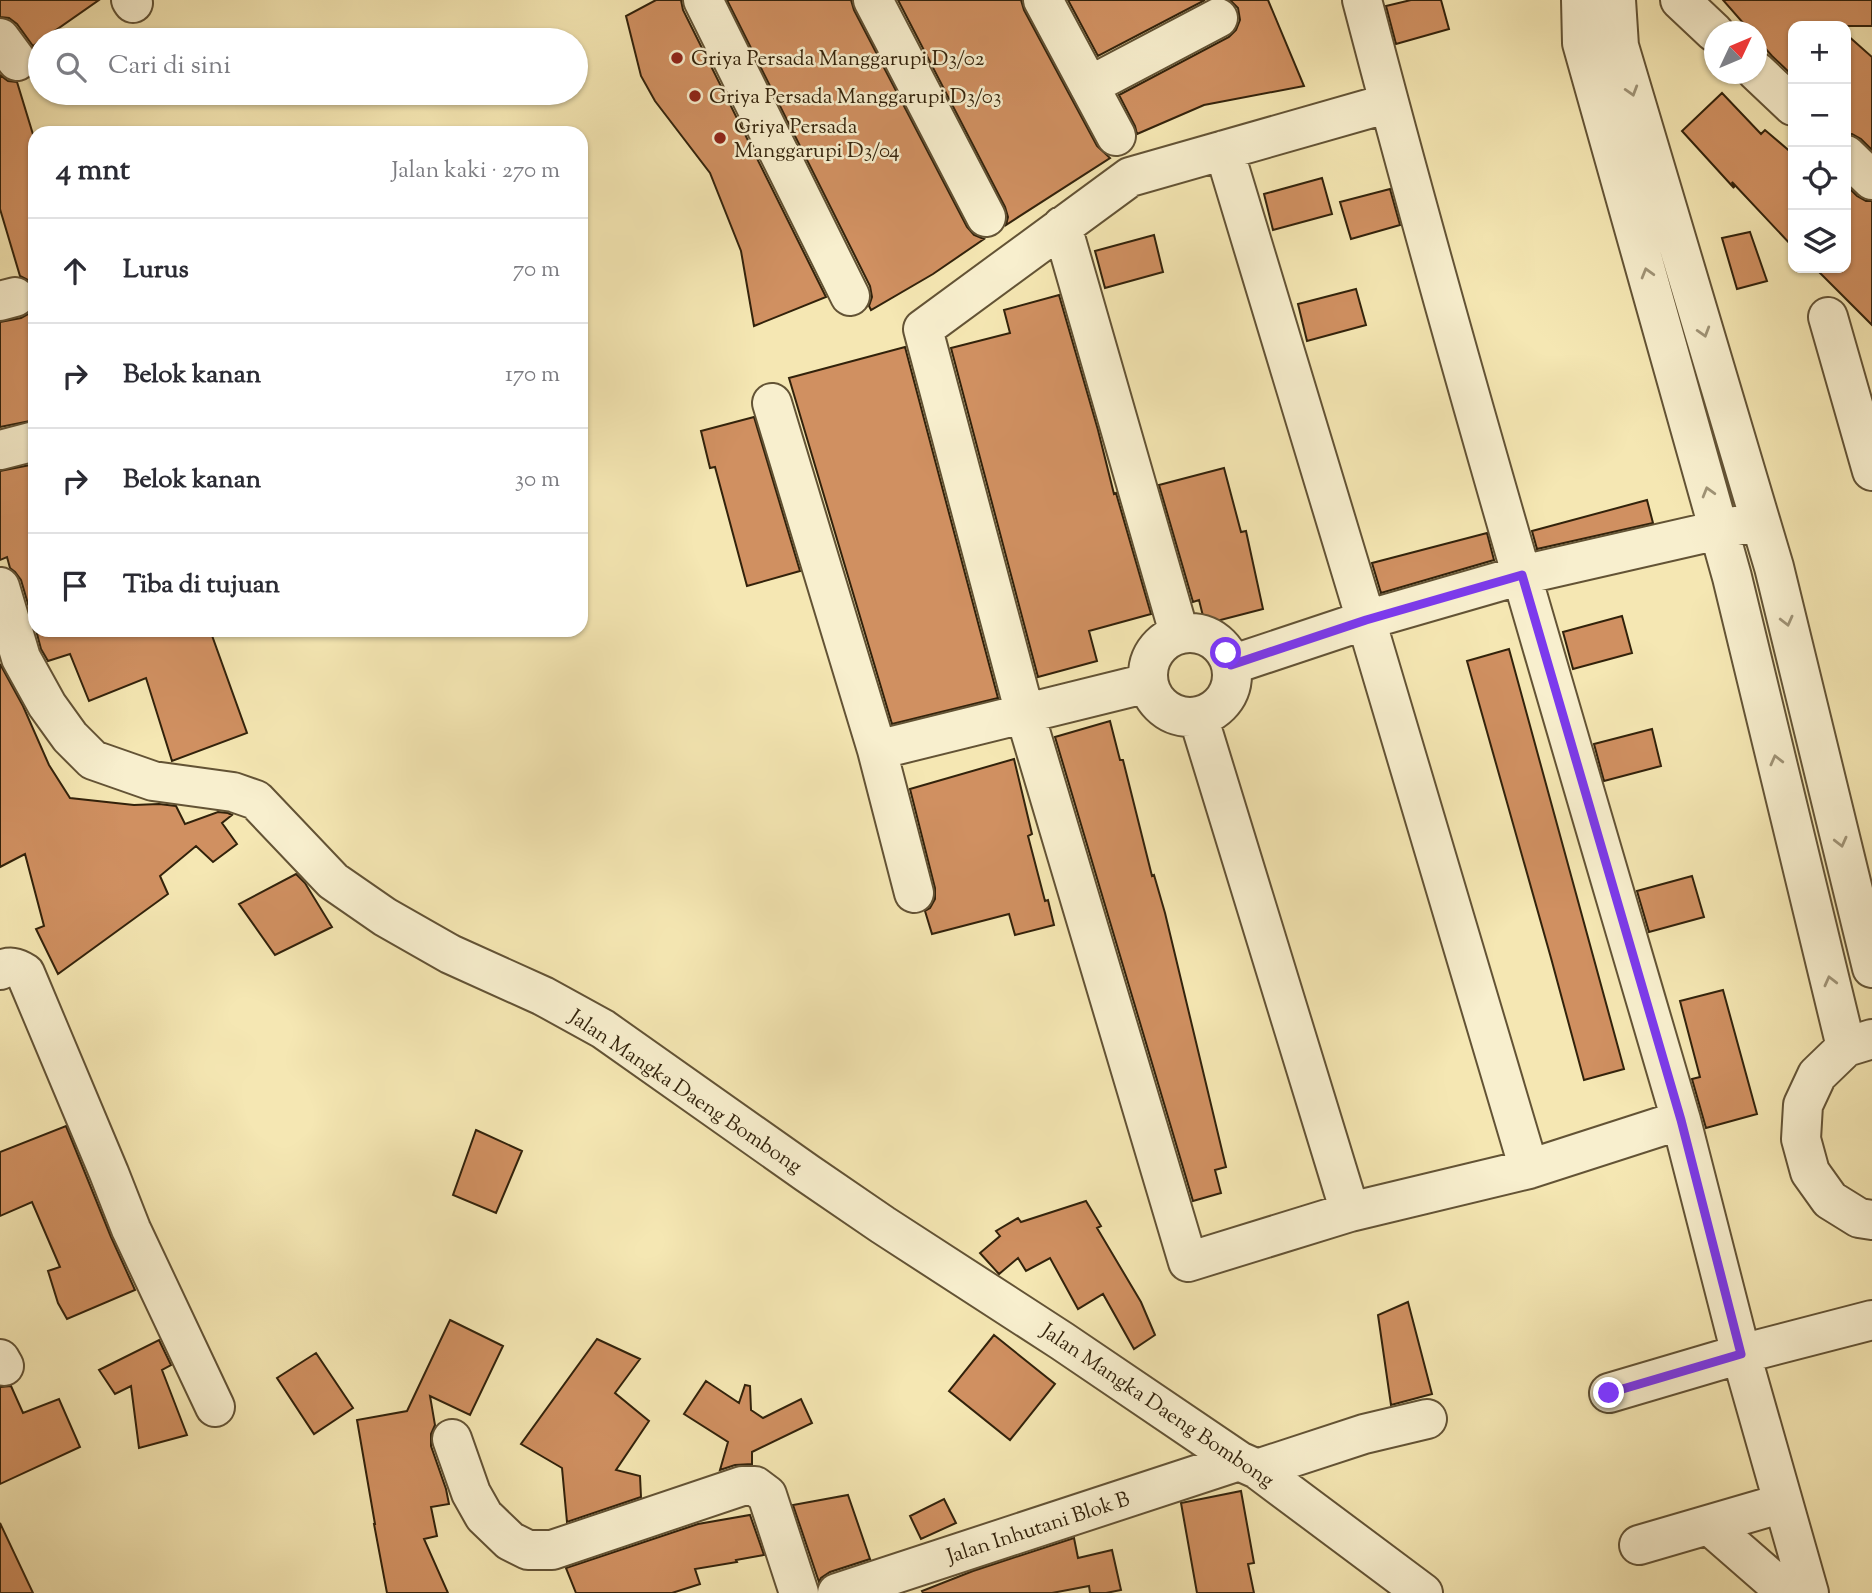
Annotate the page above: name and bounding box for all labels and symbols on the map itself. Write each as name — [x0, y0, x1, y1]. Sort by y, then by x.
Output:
north arrow — [1704, 21, 1767, 84]
place label: Griya Persada Manggarupi D3/02 — [691, 45, 985, 75]
marker: Griya Persada Manggarupi D3/02 — [669, 50, 685, 66]
place label: Griya Persada Manggarupi D3/03 — [709, 83, 1001, 113]
one-way arrow — [1623, 84, 1638, 96]
marker: Griya Persada Manggarupi D3/03 — [687, 88, 703, 104]
place label: Griya Persada Manggarupi D3/04 — [734, 113, 900, 167]
marker: Griya Persada Manggarupi D3/04 — [712, 130, 728, 146]
one-way arrow — [1640, 267, 1655, 279]
one-way arrow — [1696, 326, 1711, 338]
one-way arrow — [1701, 486, 1716, 498]
one-way arrow — [1779, 615, 1793, 627]
route start — [1210, 637, 1241, 668]
one-way arrow — [1770, 754, 1784, 766]
one-way arrow — [1833, 836, 1847, 848]
one-way arrow — [1824, 975, 1838, 987]
street label: Jalan Mangka Daeng Bombong — [562, 1003, 807, 1182]
street label: Jalan Mangka Daeng Bombong — [1034, 1317, 1279, 1496]
route end — [1593, 1377, 1624, 1408]
street label: Jalan Inhutani Blok B — [942, 1485, 1134, 1573]

